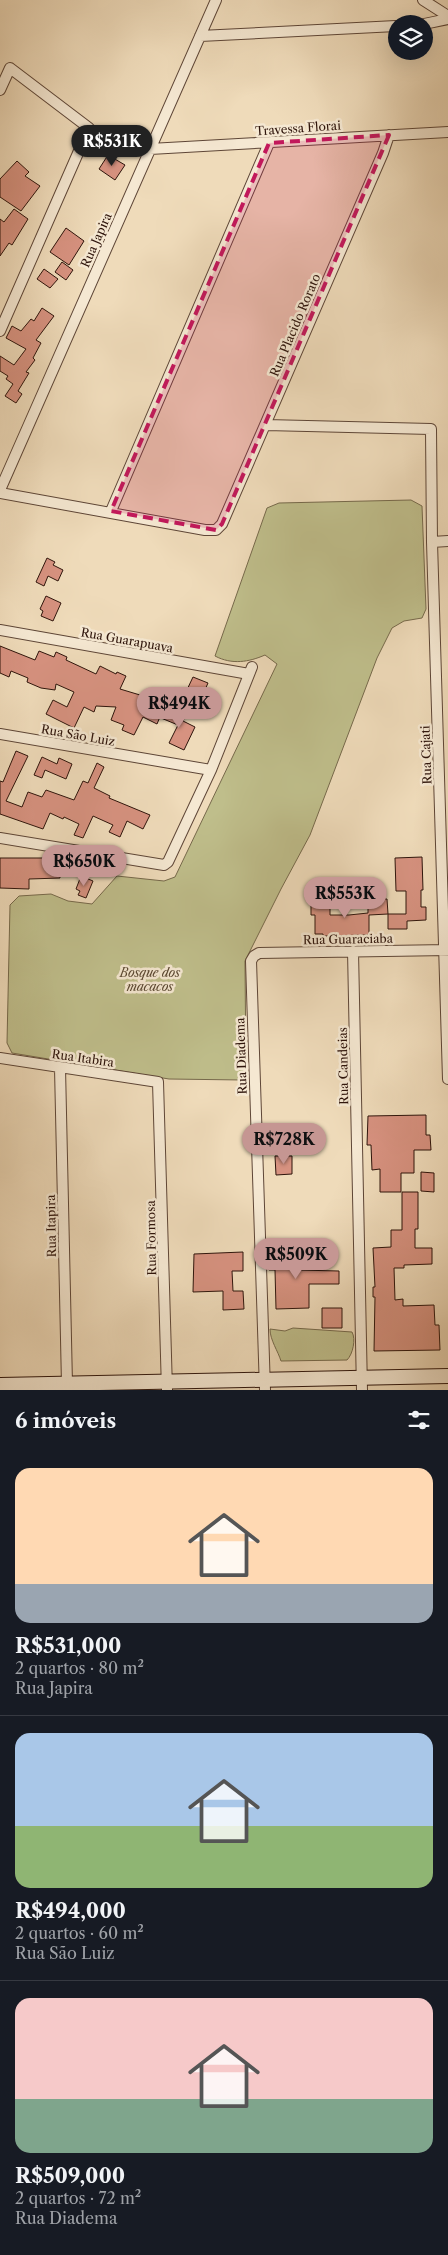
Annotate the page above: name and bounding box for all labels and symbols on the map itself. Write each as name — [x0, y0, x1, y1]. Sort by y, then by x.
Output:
street label: Travessa Florai — [255, 118, 342, 138]
pin: R$531K — [71, 124, 153, 167]
street label: Rua Japira — [77, 210, 115, 270]
street label: Rua Placido Rorato — [267, 271, 323, 379]
street label: Rua Guarapuava — [80, 624, 175, 656]
pin: R$494K — [138, 686, 220, 729]
street label: Rua São Luiz — [40, 721, 116, 749]
street label: Rua Cajati — [417, 725, 435, 785]
pin: R$650K — [43, 844, 125, 887]
pin: R$553K — [304, 876, 386, 919]
street label: Rua Guaraciaba — [303, 931, 394, 947]
park label: Bosque dos macacos — [119, 965, 181, 994]
street label: Rua Diadema — [232, 1017, 250, 1095]
street label: Rua Candeias — [335, 1027, 351, 1105]
street label: Rua Itabira — [51, 1046, 116, 1070]
pin: R$728K — [243, 1122, 325, 1165]
street label: Rua Itapira — [43, 1194, 59, 1258]
street label: Rua Formosa — [143, 1200, 159, 1276]
pin: R$509K — [255, 1238, 337, 1280]

